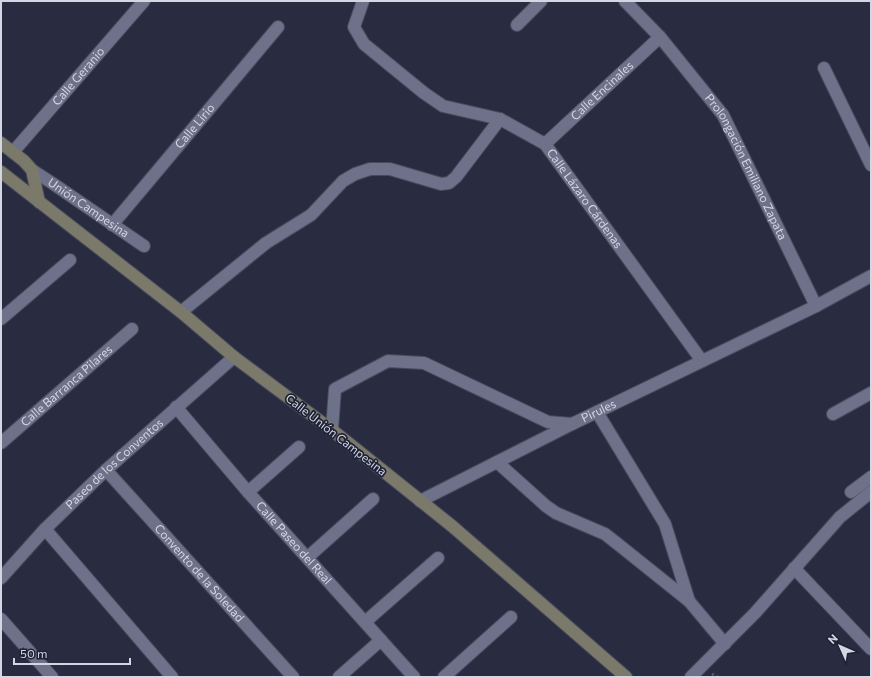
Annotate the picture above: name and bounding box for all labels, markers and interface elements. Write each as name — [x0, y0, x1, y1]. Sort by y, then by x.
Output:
street label: Calle Geranio — [49, 44, 107, 108]
street label: Calle Encinales — [567, 58, 636, 123]
street label: Prolongación Emiliano Zapata — [703, 91, 791, 242]
street label: Calle Lirio — [171, 100, 217, 151]
street label: Calle Lázaro Cárdenas — [545, 145, 626, 251]
street label: Unión Campesina — [46, 174, 132, 240]
street label: Calle Barranca Pilares — [17, 341, 115, 429]
street label: Calle Unión Campesina — [283, 390, 390, 478]
street label: Pirules — [578, 396, 618, 425]
street label: Paseo de los Conventos — [62, 415, 165, 511]
street label: Calle Paseo del Real — [254, 498, 335, 587]
street label: Convento de la Soledad — [152, 521, 248, 624]
north arrow — [820, 626, 860, 666]
text: N — [825, 631, 840, 646]
scale bar — [14, 640, 130, 666]
text: 50 m — [20, 646, 48, 660]

